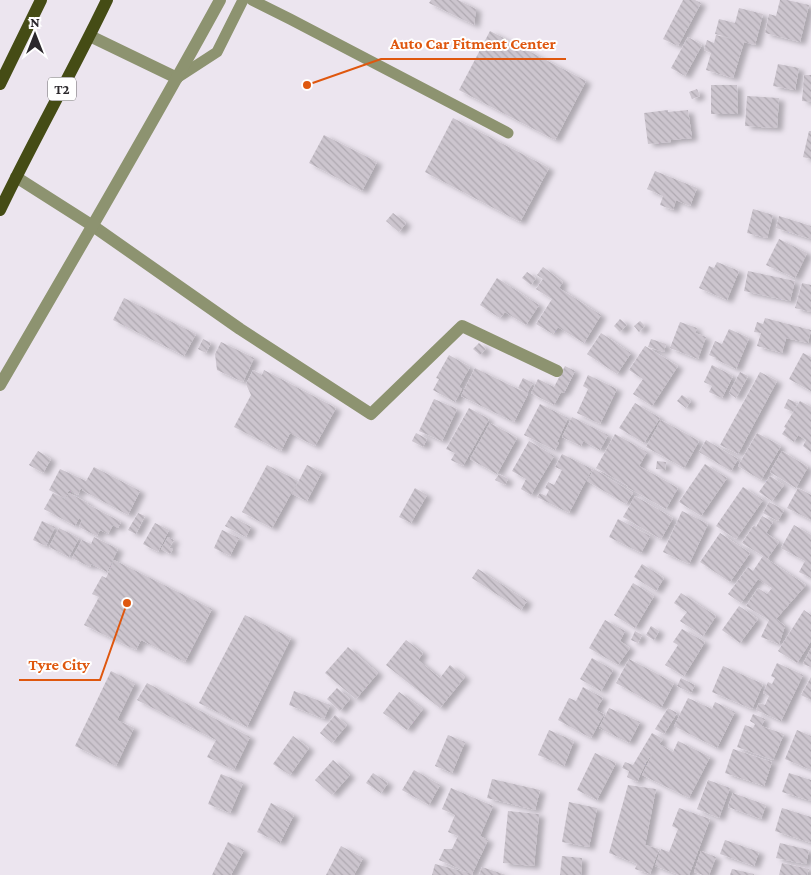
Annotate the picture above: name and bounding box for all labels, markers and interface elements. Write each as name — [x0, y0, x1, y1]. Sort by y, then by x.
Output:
north arrow — [10, 10, 60, 60]
text: N — [30, 14, 40, 30]
callout: Auto Car Fitment Center — [381, 28, 566, 59]
text: Auto Car Fitment Center — [389, 35, 556, 52]
road number: T2 — [48, 78, 76, 100]
callout: Tyre City — [19, 649, 100, 680]
text: Tyre City — [28, 656, 90, 673]

